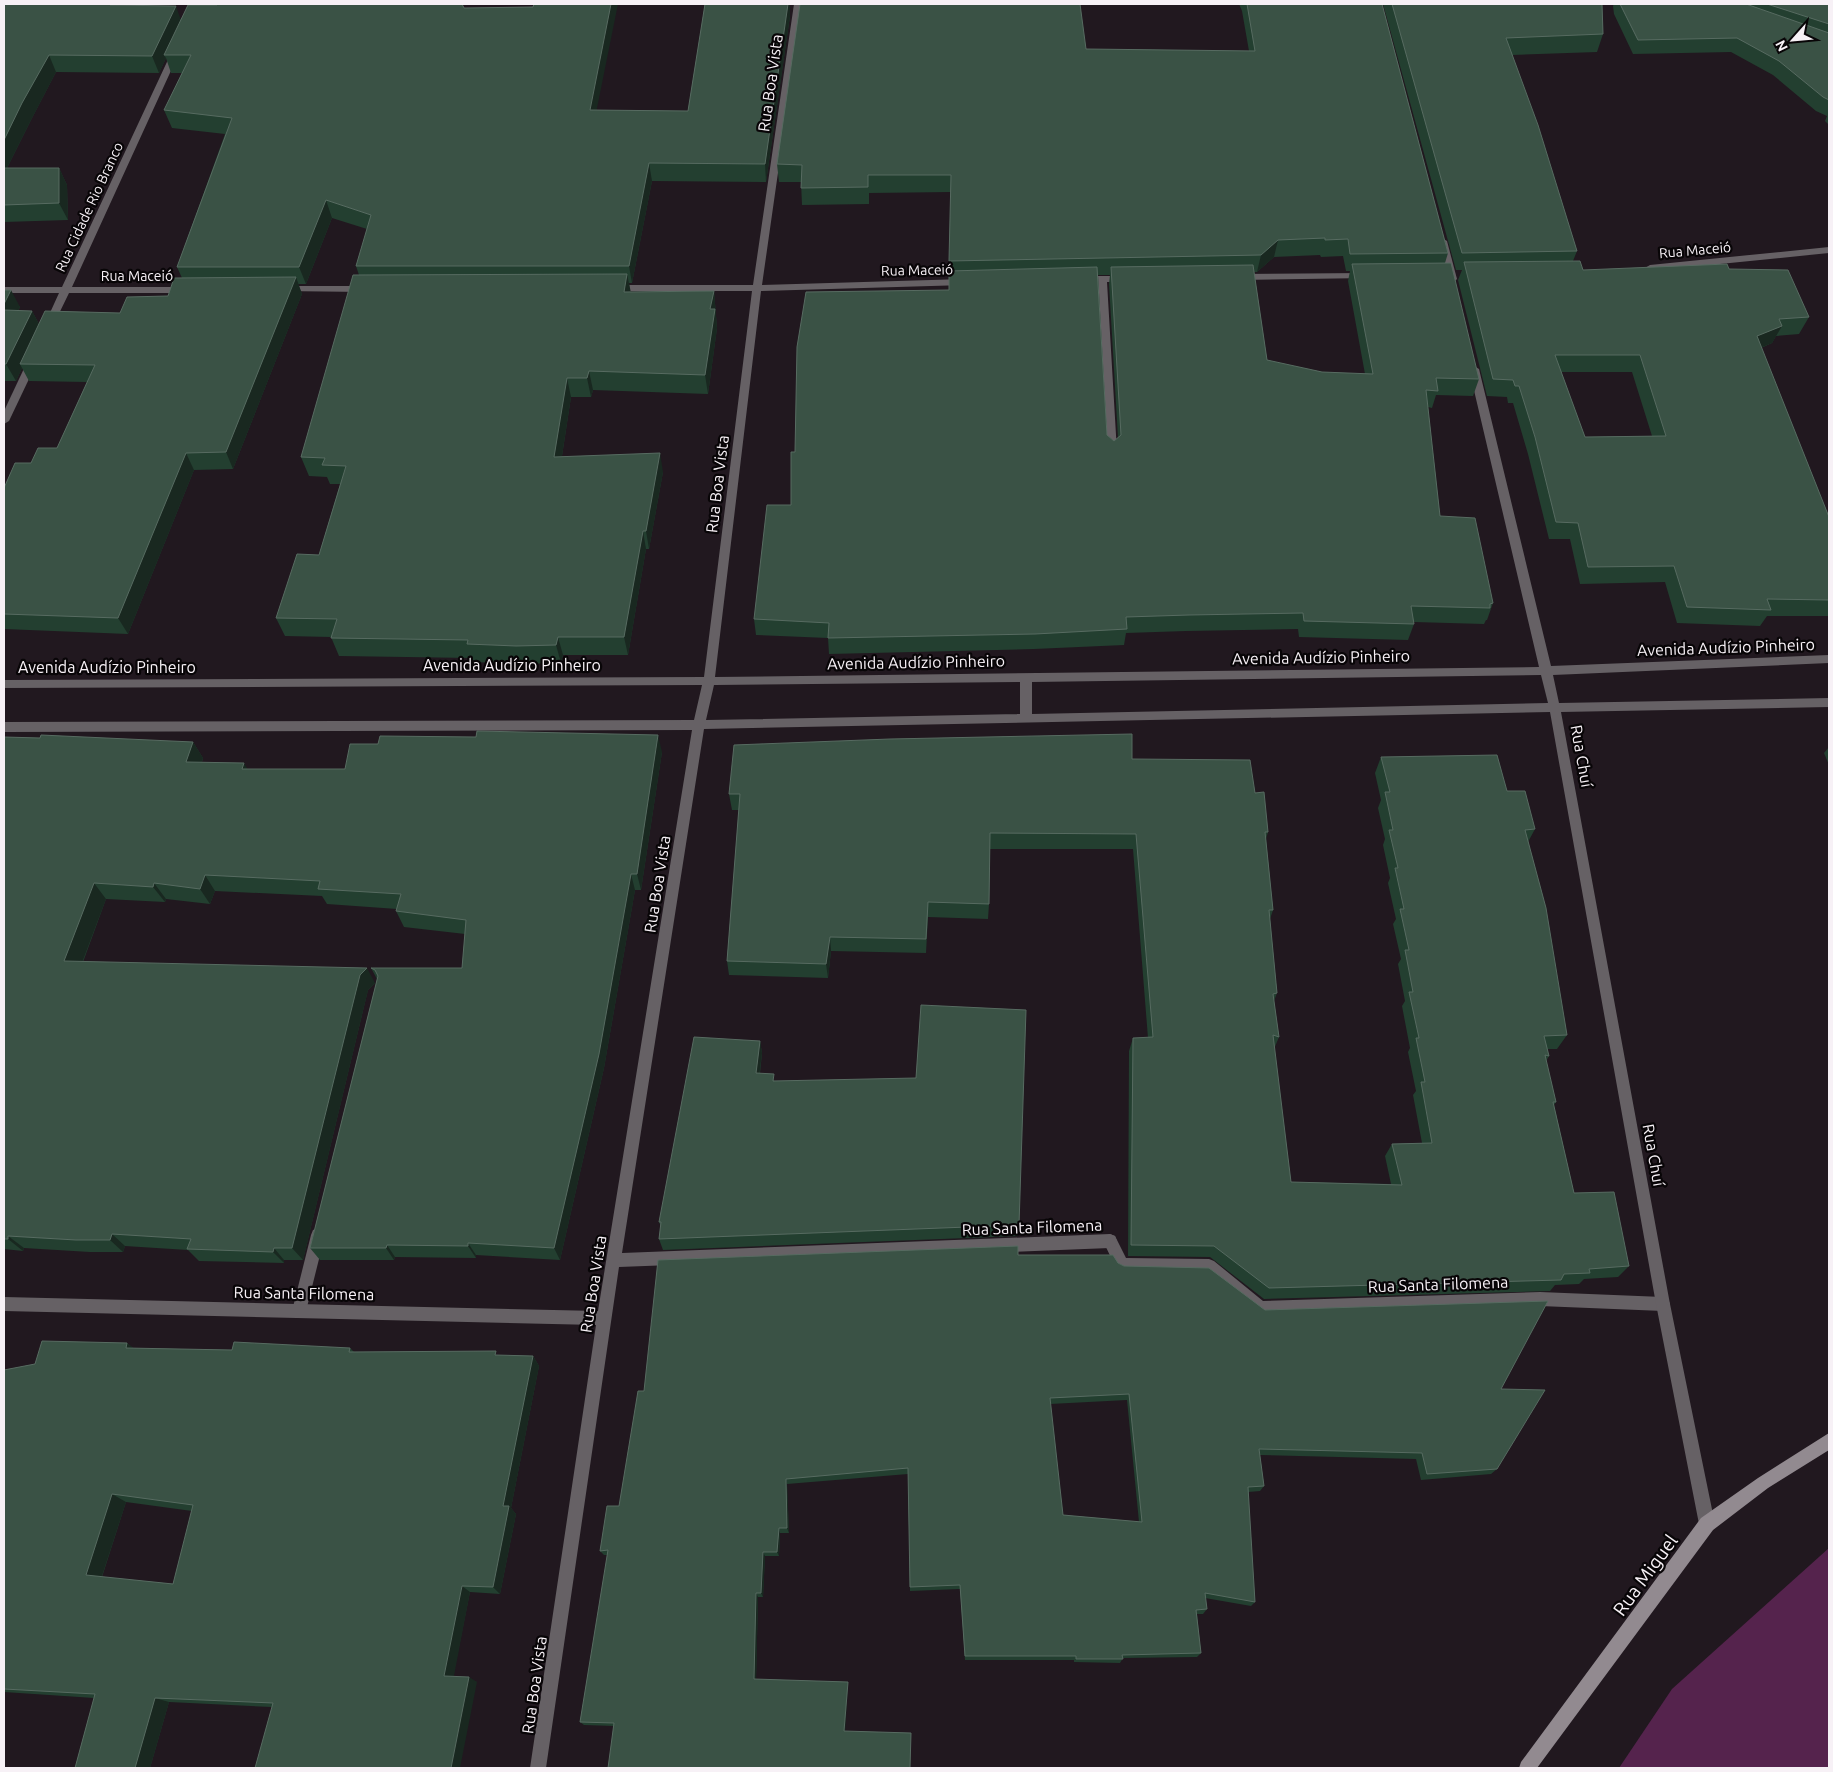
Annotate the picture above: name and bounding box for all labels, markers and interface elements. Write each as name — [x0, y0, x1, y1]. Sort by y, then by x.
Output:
north arrow — [1768, 15, 1818, 65]
street label: Rua Boa Vista — [754, 33, 786, 133]
text: N — [1772, 38, 1791, 54]
street label: Rua Cidade Rio Branco — [52, 140, 126, 274]
street label: Rua Maceió — [1658, 239, 1732, 261]
street label: Rua Maceió — [881, 261, 953, 279]
street label: Rua Maceió — [101, 268, 173, 284]
street label: Rua Boa Vista — [702, 434, 732, 534]
street label: Avenida Audízio Pinheiro — [1637, 635, 1815, 659]
street label: Avenida Audízio Pinheiro — [1232, 646, 1410, 668]
street label: Avenida Audízio Pinheiro — [827, 651, 1005, 673]
street label: Avenida Audízio Pinheiro — [423, 656, 601, 674]
street label: Avenida Audízio Pinheiro — [18, 658, 196, 676]
street label: Rua Chuí — [1568, 723, 1597, 790]
street label: Rua Boa Vista — [640, 834, 674, 934]
street label: Rua Chuí — [1640, 1122, 1669, 1189]
street label: Rua Santa Filomena — [961, 1216, 1103, 1238]
street label: Rua Boa Vista — [576, 1234, 610, 1334]
street label: Rua Santa Filomena — [1367, 1273, 1509, 1295]
street label: Rua Santa Filomena — [233, 1283, 375, 1303]
street label: Rua Miguel — [1608, 1530, 1682, 1620]
street label: Rua Boa Vista — [518, 1635, 550, 1735]

